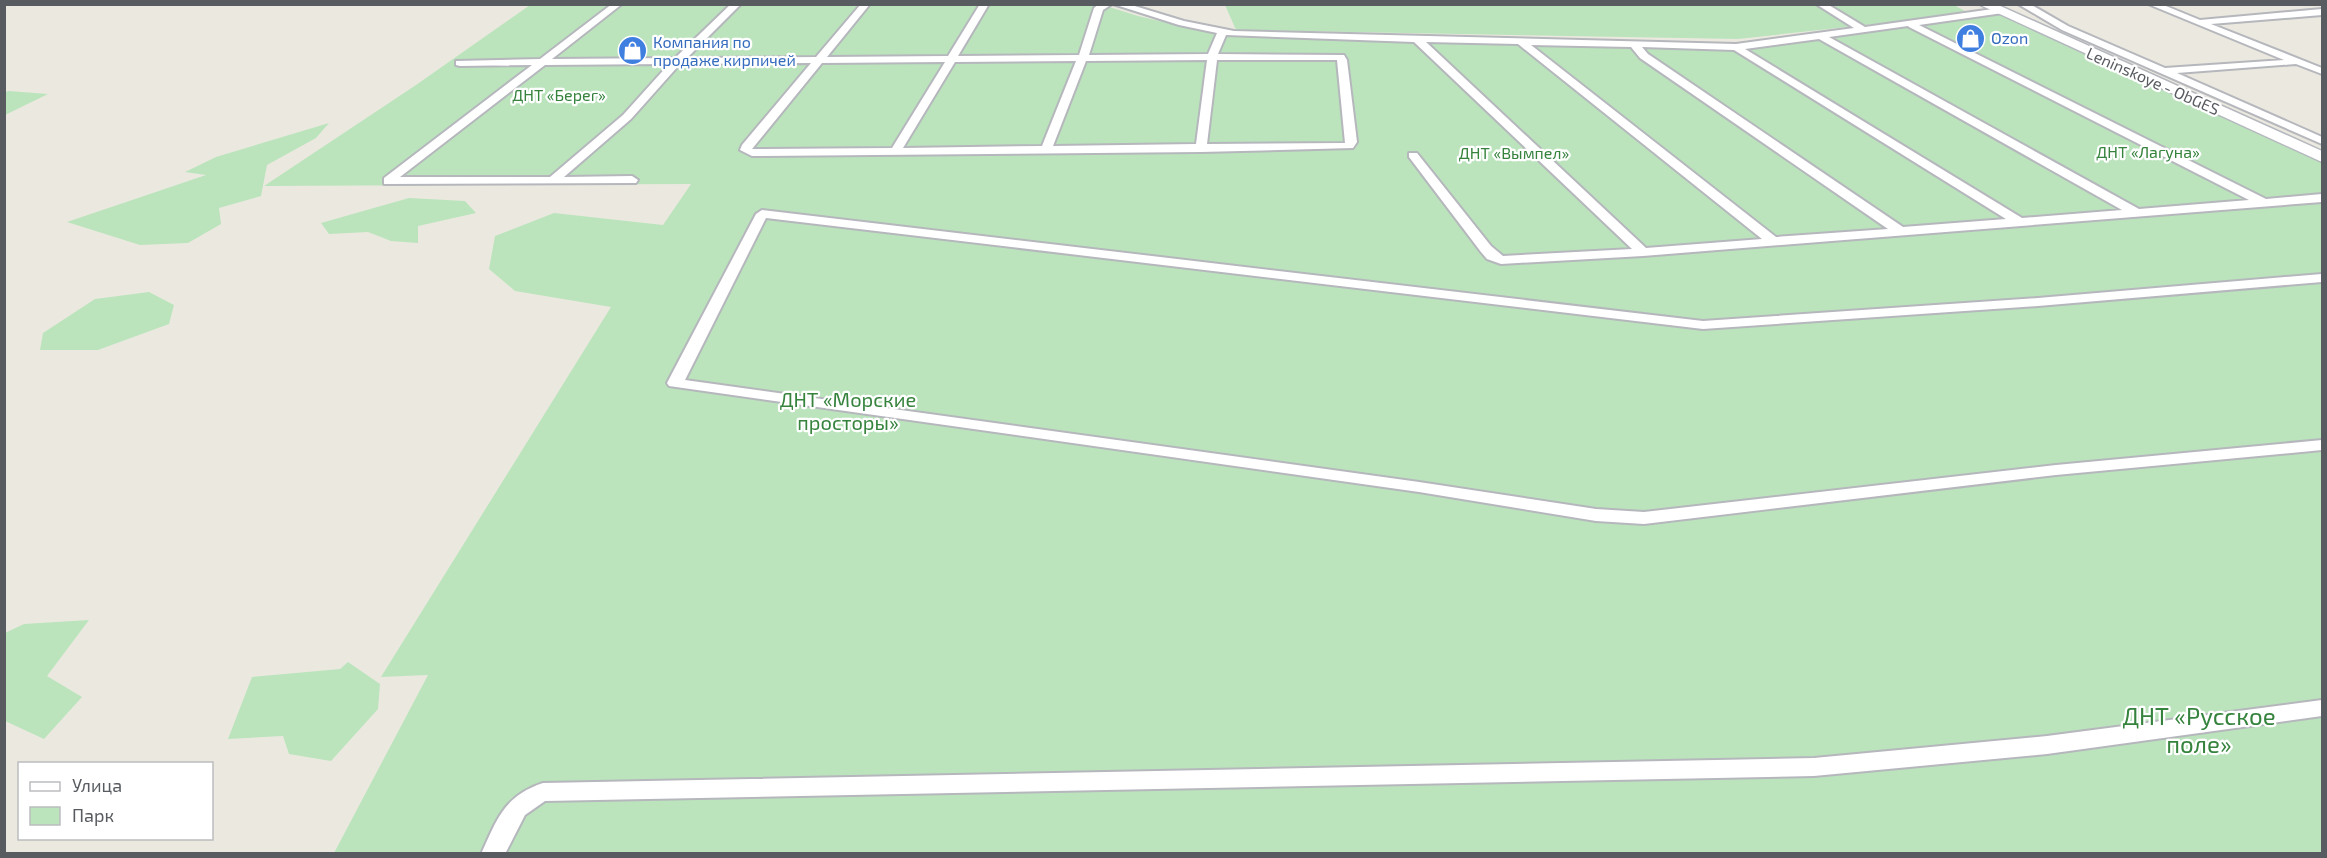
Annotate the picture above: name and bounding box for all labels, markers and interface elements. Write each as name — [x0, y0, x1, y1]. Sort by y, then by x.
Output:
shop icon: Ozon — [1954, 22, 1986, 54]
place label: Ozon — [1991, 28, 2028, 47]
place label: Компания по продаже кирпичей — [653, 32, 796, 69]
shop icon: Компания по продаже кирпичей — [616, 35, 648, 67]
street label: Leninskoye - ObGES — [2084, 43, 2223, 118]
park label: ДНТ «Берег» — [512, 85, 606, 104]
park label: ДНТ «Лагуна» — [2096, 142, 2200, 162]
park label: ДНТ «Вымпел» — [1459, 143, 1569, 162]
park label: ДНТ «Морские просторы» — [780, 387, 916, 434]
park label: ДНТ «Русское поле» — [2122, 701, 2276, 758]
legend — [18, 762, 213, 840]
text: Улица — [72, 774, 122, 796]
text: Парк — [72, 804, 114, 826]

